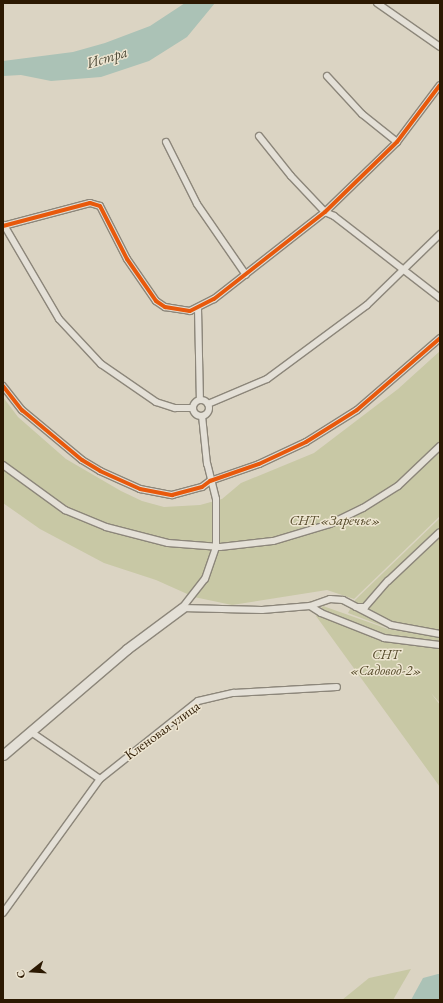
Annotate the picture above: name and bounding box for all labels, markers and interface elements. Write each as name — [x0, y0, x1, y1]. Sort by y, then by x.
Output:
water label: Истра — [84, 42, 130, 72]
park label: СНТ «Заречье» — [289, 512, 381, 528]
park label: СНТ «Садовод-2» — [350, 646, 422, 678]
street label: Кленовая улица — [121, 697, 203, 763]
north arrow — [12, 951, 52, 991]
text: С — [13, 969, 28, 980]

